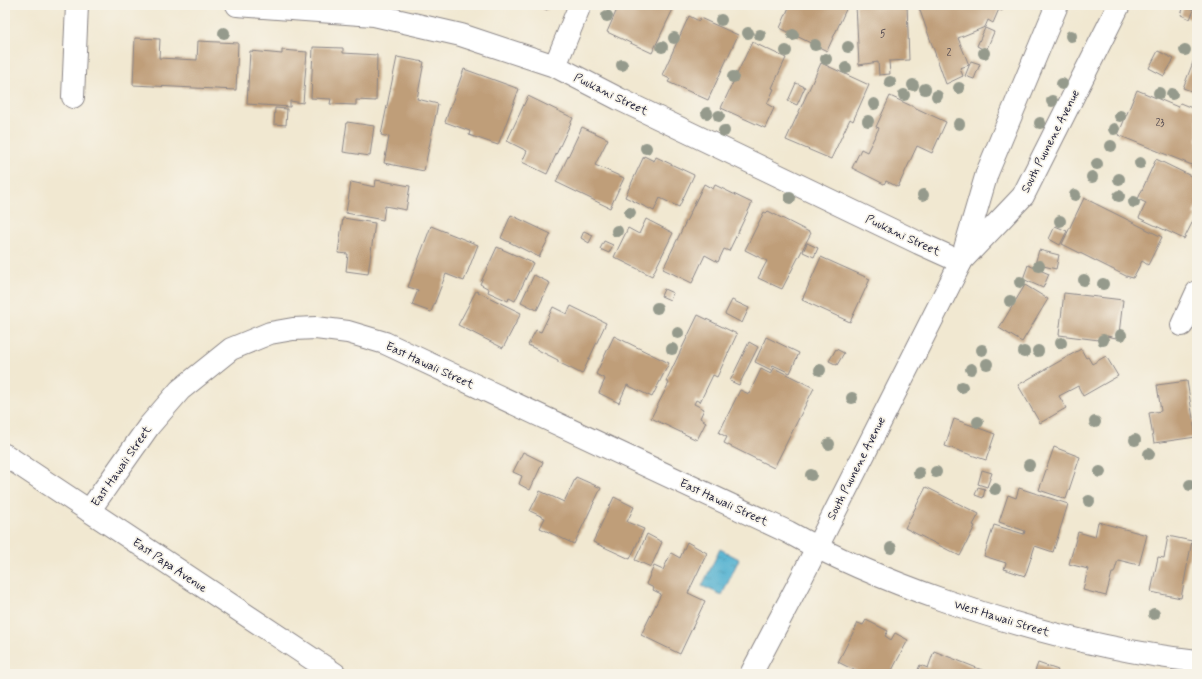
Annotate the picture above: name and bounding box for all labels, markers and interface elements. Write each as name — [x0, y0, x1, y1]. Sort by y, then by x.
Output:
house number: 5 — [880, 28, 886, 41]
house number: 2 — [947, 47, 952, 60]
street label: Puukani Street — [571, 70, 650, 120]
street label: South Puunene Avenue — [1018, 87, 1084, 196]
house number: 23 — [1155, 117, 1165, 130]
street label: Puukani Street — [863, 212, 942, 260]
street label: East Hawaii Street — [383, 338, 476, 393]
street label: South Puunene Avenue — [824, 414, 890, 523]
street label: East Hawaii Street — [88, 423, 156, 510]
street label: East Hawaii Street — [677, 475, 770, 530]
street label: East Papa Avenue — [129, 535, 210, 597]
street label: West Hawaii Street — [952, 597, 1051, 641]

